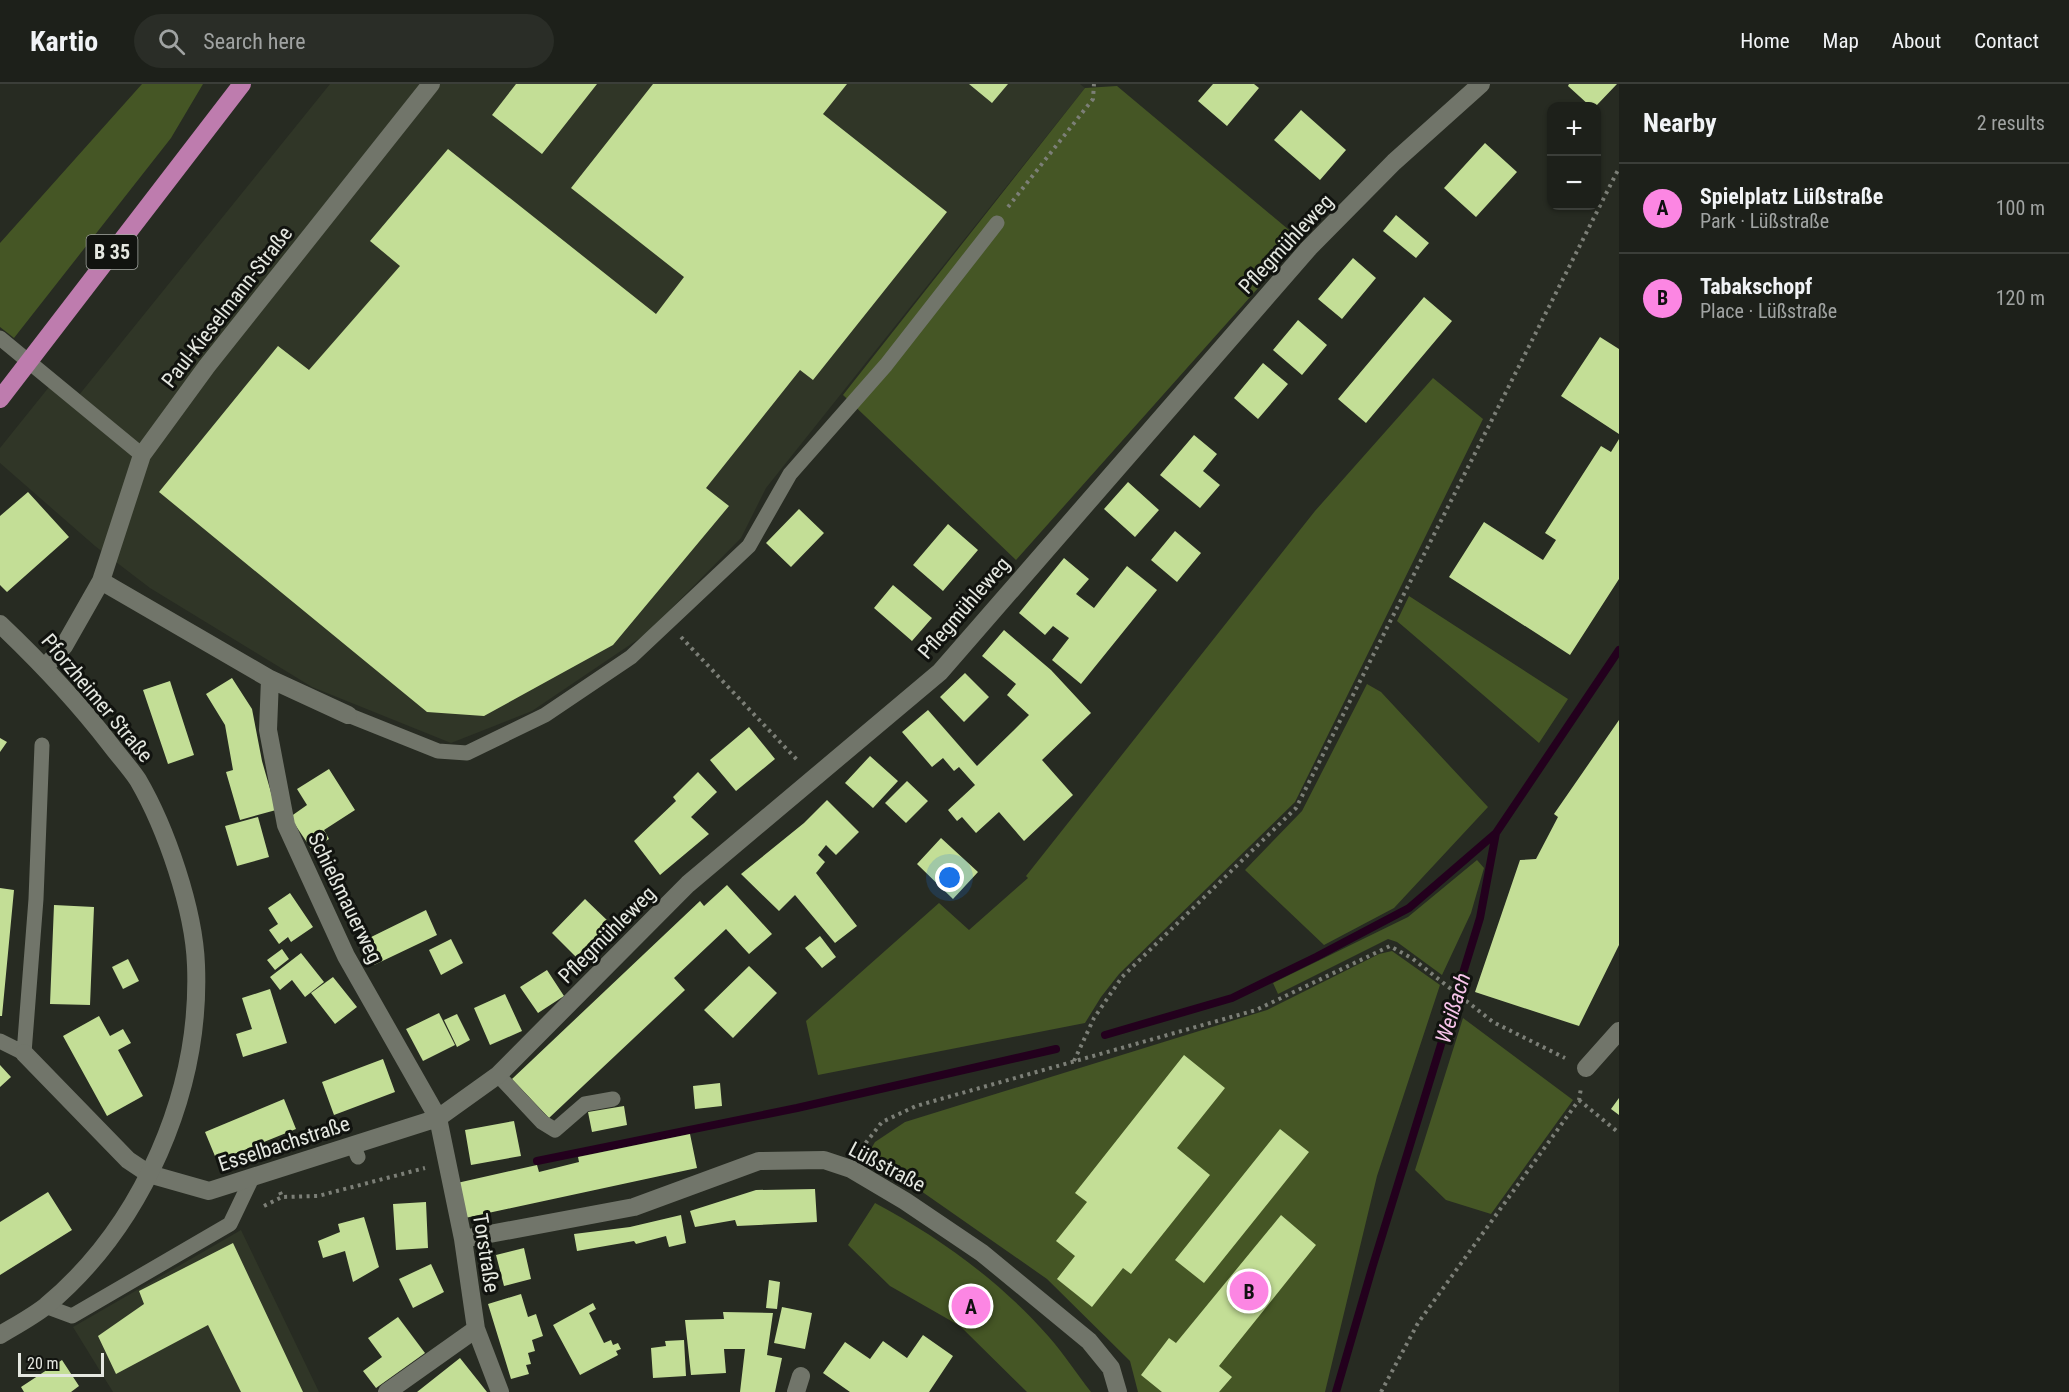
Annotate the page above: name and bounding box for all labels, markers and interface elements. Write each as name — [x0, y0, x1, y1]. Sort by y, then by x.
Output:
search box — [134, 14, 554, 68]
text: Kartio — [30, 25, 98, 58]
icon: search — [155, 25, 188, 58]
text: Search here — [203, 29, 306, 54]
text: Home — [1740, 29, 1790, 53]
text: Map — [1823, 29, 1859, 53]
text: About — [1892, 29, 1941, 53]
text: Contact — [1974, 29, 2039, 53]
map controls — [1547, 102, 1601, 210]
button: + — [1547, 102, 1601, 156]
text: Nearby — [1643, 108, 1717, 138]
text: 2 results — [1977, 111, 2045, 135]
button: − — [1547, 156, 1601, 210]
text: Spielplatz Lüßstraße — [1700, 184, 1883, 209]
street label: Pflegmühleweg — [1234, 189, 1338, 299]
text: A — [1657, 196, 1668, 220]
text: 100 m — [1996, 196, 2045, 220]
text: Park · Lüßstraße — [1700, 209, 1829, 233]
street label: Paul-Kieselmann-Straße — [157, 222, 297, 392]
road number: B 35 — [86, 235, 138, 269]
text: Tabakschopf — [1700, 274, 1812, 299]
text: B — [1657, 286, 1668, 310]
text: 120 m — [1996, 286, 2045, 310]
text: Place · Lüßstraße — [1700, 299, 1837, 323]
street label: Pflegmühleweg — [913, 552, 1015, 664]
street label: Pforzheimer Straße — [36, 629, 158, 767]
street label: Schießmauerweg — [303, 829, 387, 967]
your location — [935, 863, 964, 892]
street label: Pflegmühleweg — [554, 882, 660, 988]
water label: Weißach — [1430, 970, 1476, 1046]
street label: Esselbachstraße — [215, 1111, 353, 1177]
street label: Lüßstraße — [845, 1137, 930, 1197]
street label: Torstraße — [468, 1212, 504, 1294]
pin: B — [1230, 1268, 1268, 1314]
pin: A — [952, 1284, 990, 1328]
scale bar — [18, 1350, 104, 1378]
text: 20 m — [27, 1354, 59, 1373]

